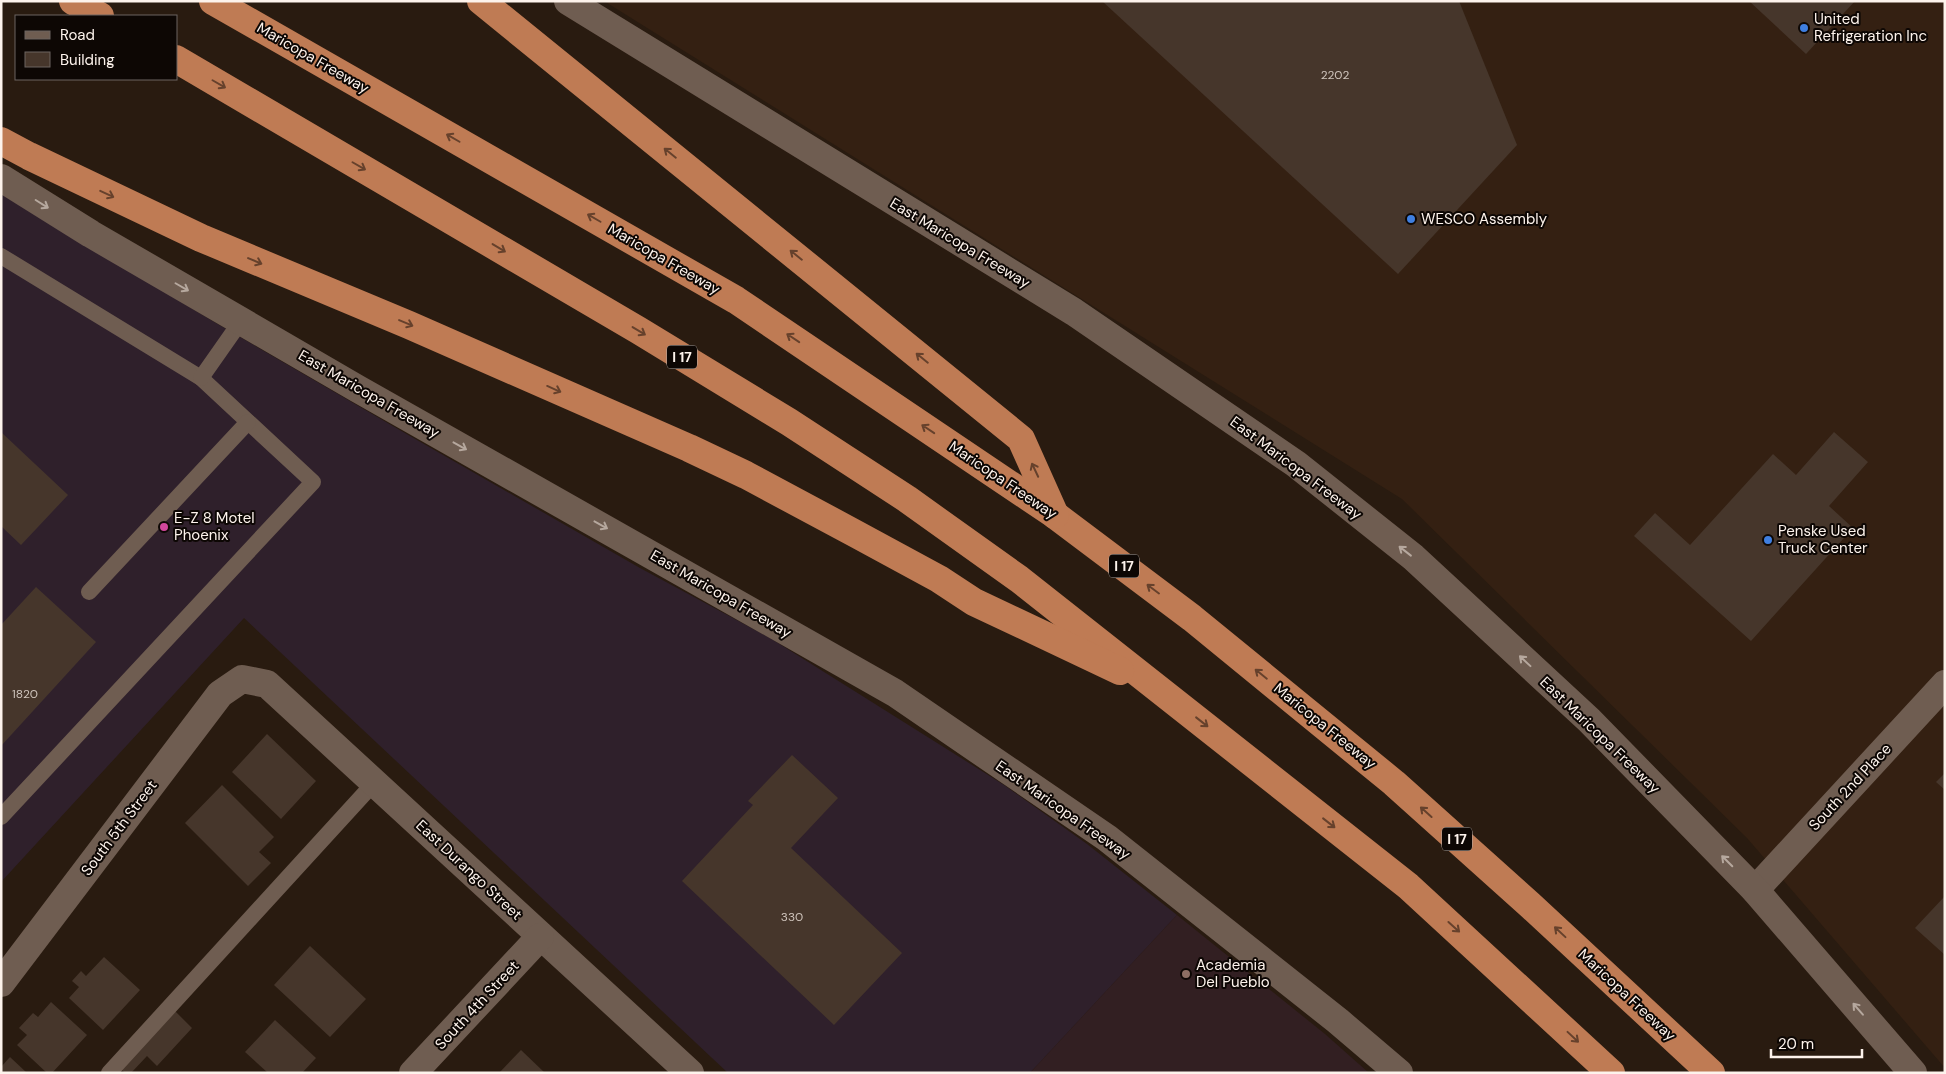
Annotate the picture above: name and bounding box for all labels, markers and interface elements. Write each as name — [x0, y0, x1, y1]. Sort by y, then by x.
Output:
place label: United Refrigeration Inc — [1814, 9, 1927, 46]
legend — [15, 15, 178, 80]
street label: Maricopa Freeway — [253, 18, 373, 99]
marker: United Refrigeration Inc — [1798, 22, 1810, 34]
text: Road — [60, 25, 95, 45]
text: Building — [60, 50, 115, 70]
house number: 2202 — [1321, 67, 1349, 83]
one-way arrow — [211, 79, 225, 89]
one-way arrow — [445, 133, 460, 143]
one-way arrow — [663, 147, 676, 158]
one-way arrow — [351, 161, 365, 171]
one-way arrow — [100, 189, 115, 199]
street label: East Maricopa Freeway — [886, 193, 1034, 293]
one-way arrow — [35, 199, 49, 209]
place label: WESCO Assembly — [1421, 209, 1548, 229]
one-way arrow — [587, 213, 601, 223]
marker: WESCO Assembly — [1405, 213, 1417, 225]
street label: Maricopa Freeway — [604, 219, 724, 300]
one-way arrow — [491, 243, 506, 253]
one-way arrow — [789, 250, 802, 261]
one-way arrow — [247, 257, 262, 267]
one-way arrow — [174, 283, 189, 292]
one-way arrow — [398, 319, 413, 329]
one-way arrow — [631, 326, 645, 336]
one-way arrow — [786, 333, 800, 343]
street label: East Maricopa Freeway — [295, 345, 444, 443]
road number: I 17 — [667, 346, 697, 368]
one-way arrow — [915, 352, 928, 364]
one-way arrow — [546, 384, 561, 394]
street label: East Maricopa Freeway — [1226, 412, 1366, 525]
one-way arrow — [921, 424, 935, 434]
street label: Maricopa Freeway — [945, 436, 1062, 524]
one-way arrow — [452, 441, 467, 451]
one-way arrow — [1030, 463, 1039, 478]
place label: E-Z 8 Motel Phoenix — [174, 508, 255, 545]
marker: E-Z 8 Motel Phoenix — [158, 521, 170, 533]
one-way arrow — [594, 521, 608, 531]
place label: Penske Used Truck Center — [1778, 521, 1868, 558]
marker: Penske Used Truck Center — [1762, 534, 1774, 546]
street label: East Maricopa Freeway — [647, 545, 796, 643]
one-way arrow — [1399, 545, 1412, 556]
road number: I 17 — [1109, 554, 1139, 578]
one-way arrow — [1147, 583, 1160, 594]
one-way arrow — [1518, 655, 1531, 667]
one-way arrow — [1255, 669, 1268, 680]
street label: East Maricopa Freeway — [1535, 672, 1665, 798]
street label: Maricopa Freeway — [1270, 678, 1381, 774]
house number: 1820 — [12, 686, 38, 702]
one-way arrow — [1195, 716, 1208, 727]
street label: South 2nd Place — [1804, 739, 1896, 835]
street label: East Maricopa Freeway — [992, 756, 1135, 864]
street label: South 5th Street — [76, 776, 162, 880]
one-way arrow — [1420, 806, 1433, 817]
street label: East Durango Street — [412, 815, 527, 925]
one-way arrow — [1322, 817, 1335, 828]
road number: I 17 — [1442, 828, 1472, 851]
one-way arrow — [1721, 855, 1733, 867]
house number: 330 — [781, 909, 803, 925]
one-way arrow — [1447, 921, 1460, 933]
one-way arrow — [1554, 926, 1566, 938]
street label: Maricopa Freeway — [1574, 945, 1681, 1046]
place label: Academia Del Pueblo — [1196, 955, 1270, 992]
street label: South 4th Street — [431, 956, 524, 1054]
marker: Academia Del Pueblo — [1180, 968, 1192, 980]
one-way arrow — [1852, 1003, 1864, 1016]
scale bar — [1771, 1026, 1862, 1058]
one-way arrow — [1567, 1031, 1580, 1043]
text: 20 m — [1778, 1034, 1814, 1054]

